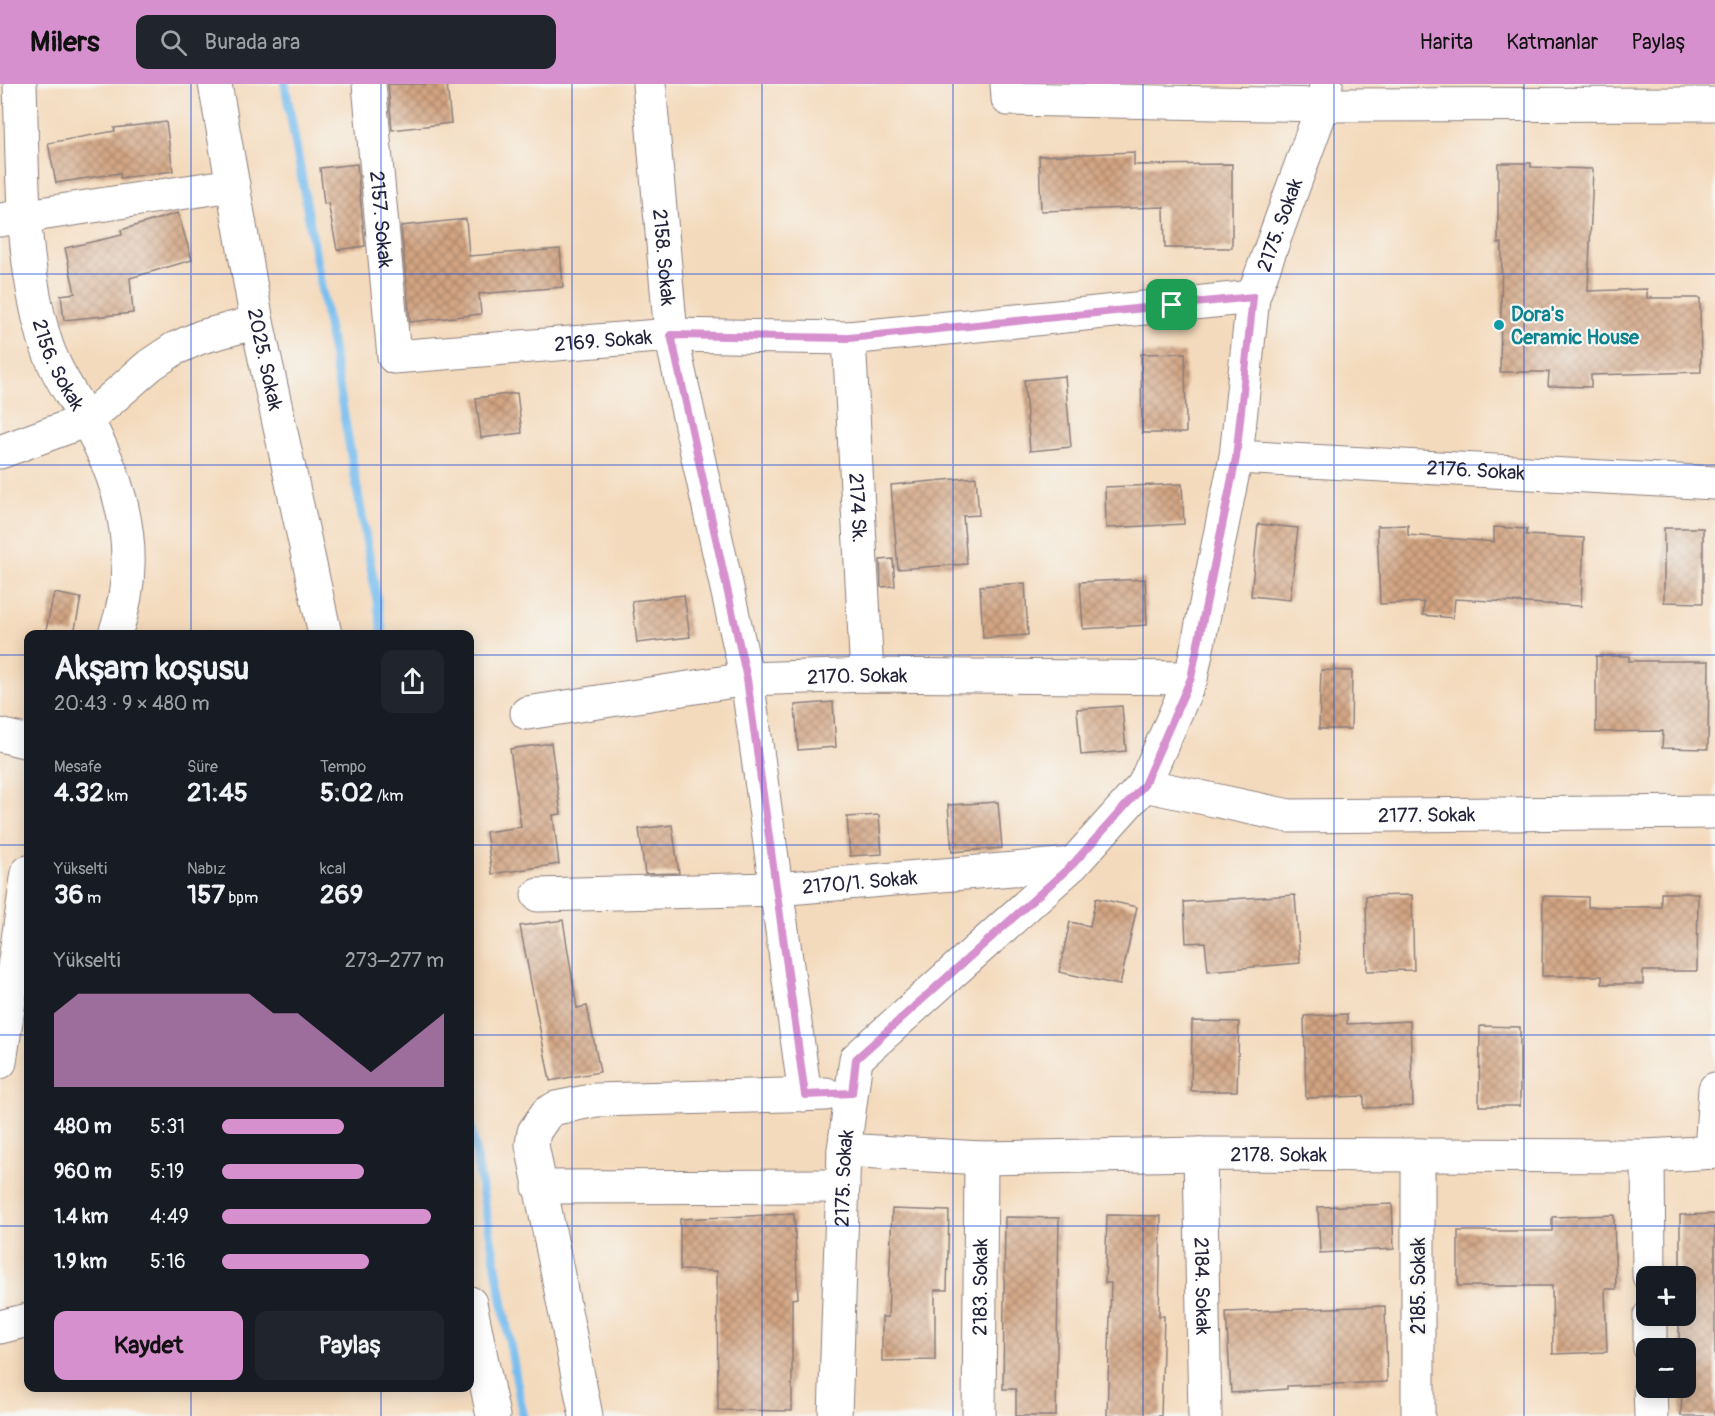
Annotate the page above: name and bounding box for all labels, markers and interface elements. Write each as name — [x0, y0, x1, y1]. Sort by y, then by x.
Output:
search box — [136, 15, 556, 69]
text: Milers — [30, 25, 100, 60]
icon: search — [157, 26, 190, 59]
text: Burada ara — [205, 28, 300, 56]
text: Harita — [1420, 29, 1473, 56]
text: Katmanlar — [1506, 29, 1598, 56]
text: Paylaş — [1631, 29, 1685, 56]
street label: 2157. Sokak — [364, 170, 398, 270]
street label: 2175. Sokak — [1251, 174, 1308, 275]
street label: 2158. Sokak — [647, 208, 680, 307]
pin — [1146, 279, 1197, 330]
icon: arrive — [1155, 288, 1188, 321]
place label: Dora's Ceramic House — [1511, 302, 1640, 350]
street label: 2025. Sokak — [242, 306, 288, 414]
street label: 2156. Sokak — [27, 316, 90, 416]
marker: Dora's Ceramic House — [1492, 318, 1506, 332]
street label: 2169. Sokak — [553, 324, 654, 357]
street label: 2176. Sokak — [1426, 455, 1526, 486]
street label: 2174 Sk. — [843, 472, 872, 543]
text: Akşam koşusu — [54, 648, 249, 689]
button: share — [381, 650, 444, 713]
street label: 2170. Sokak — [807, 663, 908, 690]
text: 20:43 · 9 × 480 m — [54, 691, 210, 716]
text: Mesafe — [54, 757, 101, 777]
text: Süre — [187, 757, 218, 777]
text: Tempo — [320, 757, 366, 777]
text: 4.32 — [54, 777, 104, 809]
text: 21:45 — [187, 777, 248, 809]
text: 5:02 — [320, 777, 373, 809]
text: km — [104, 786, 128, 806]
text: /km — [373, 786, 403, 806]
street label: 2177. Sokak — [1378, 802, 1476, 828]
text: Yükselti — [54, 859, 107, 879]
text: Nabız — [187, 859, 226, 879]
text: kcal — [320, 859, 346, 879]
street label: 2170/1. Sokak — [801, 865, 919, 900]
text: 36 — [54, 879, 84, 911]
text: 157 — [187, 879, 225, 911]
text: 269 — [320, 879, 363, 911]
text: m — [84, 888, 101, 908]
text: bpm — [225, 888, 258, 908]
text: Yükselti — [54, 948, 121, 973]
text: 273–277 m — [345, 948, 444, 973]
text: 480 m — [54, 1114, 111, 1139]
text: 5:31 — [150, 1114, 185, 1139]
street label: 2175. Sokak — [829, 1127, 860, 1227]
street label: 2178. Sokak — [1230, 1142, 1328, 1168]
text: 960 m — [54, 1159, 112, 1184]
text: 5:19 — [150, 1159, 184, 1184]
text: 1.4 km — [54, 1204, 108, 1229]
text: 4:49 — [150, 1204, 189, 1229]
street label: 2184. Sokak — [1189, 1237, 1215, 1336]
street label: 2185. Sokak — [1406, 1237, 1431, 1335]
street label: 2183. Sokak — [968, 1238, 993, 1336]
text: 1.9 km — [54, 1249, 107, 1274]
text: 5:16 — [150, 1249, 186, 1274]
map controls — [1636, 1266, 1696, 1398]
button: + — [1636, 1266, 1696, 1326]
button: Kaydet — [54, 1311, 243, 1380]
button: Paylaş — [255, 1311, 444, 1380]
button: − — [1636, 1338, 1696, 1398]

